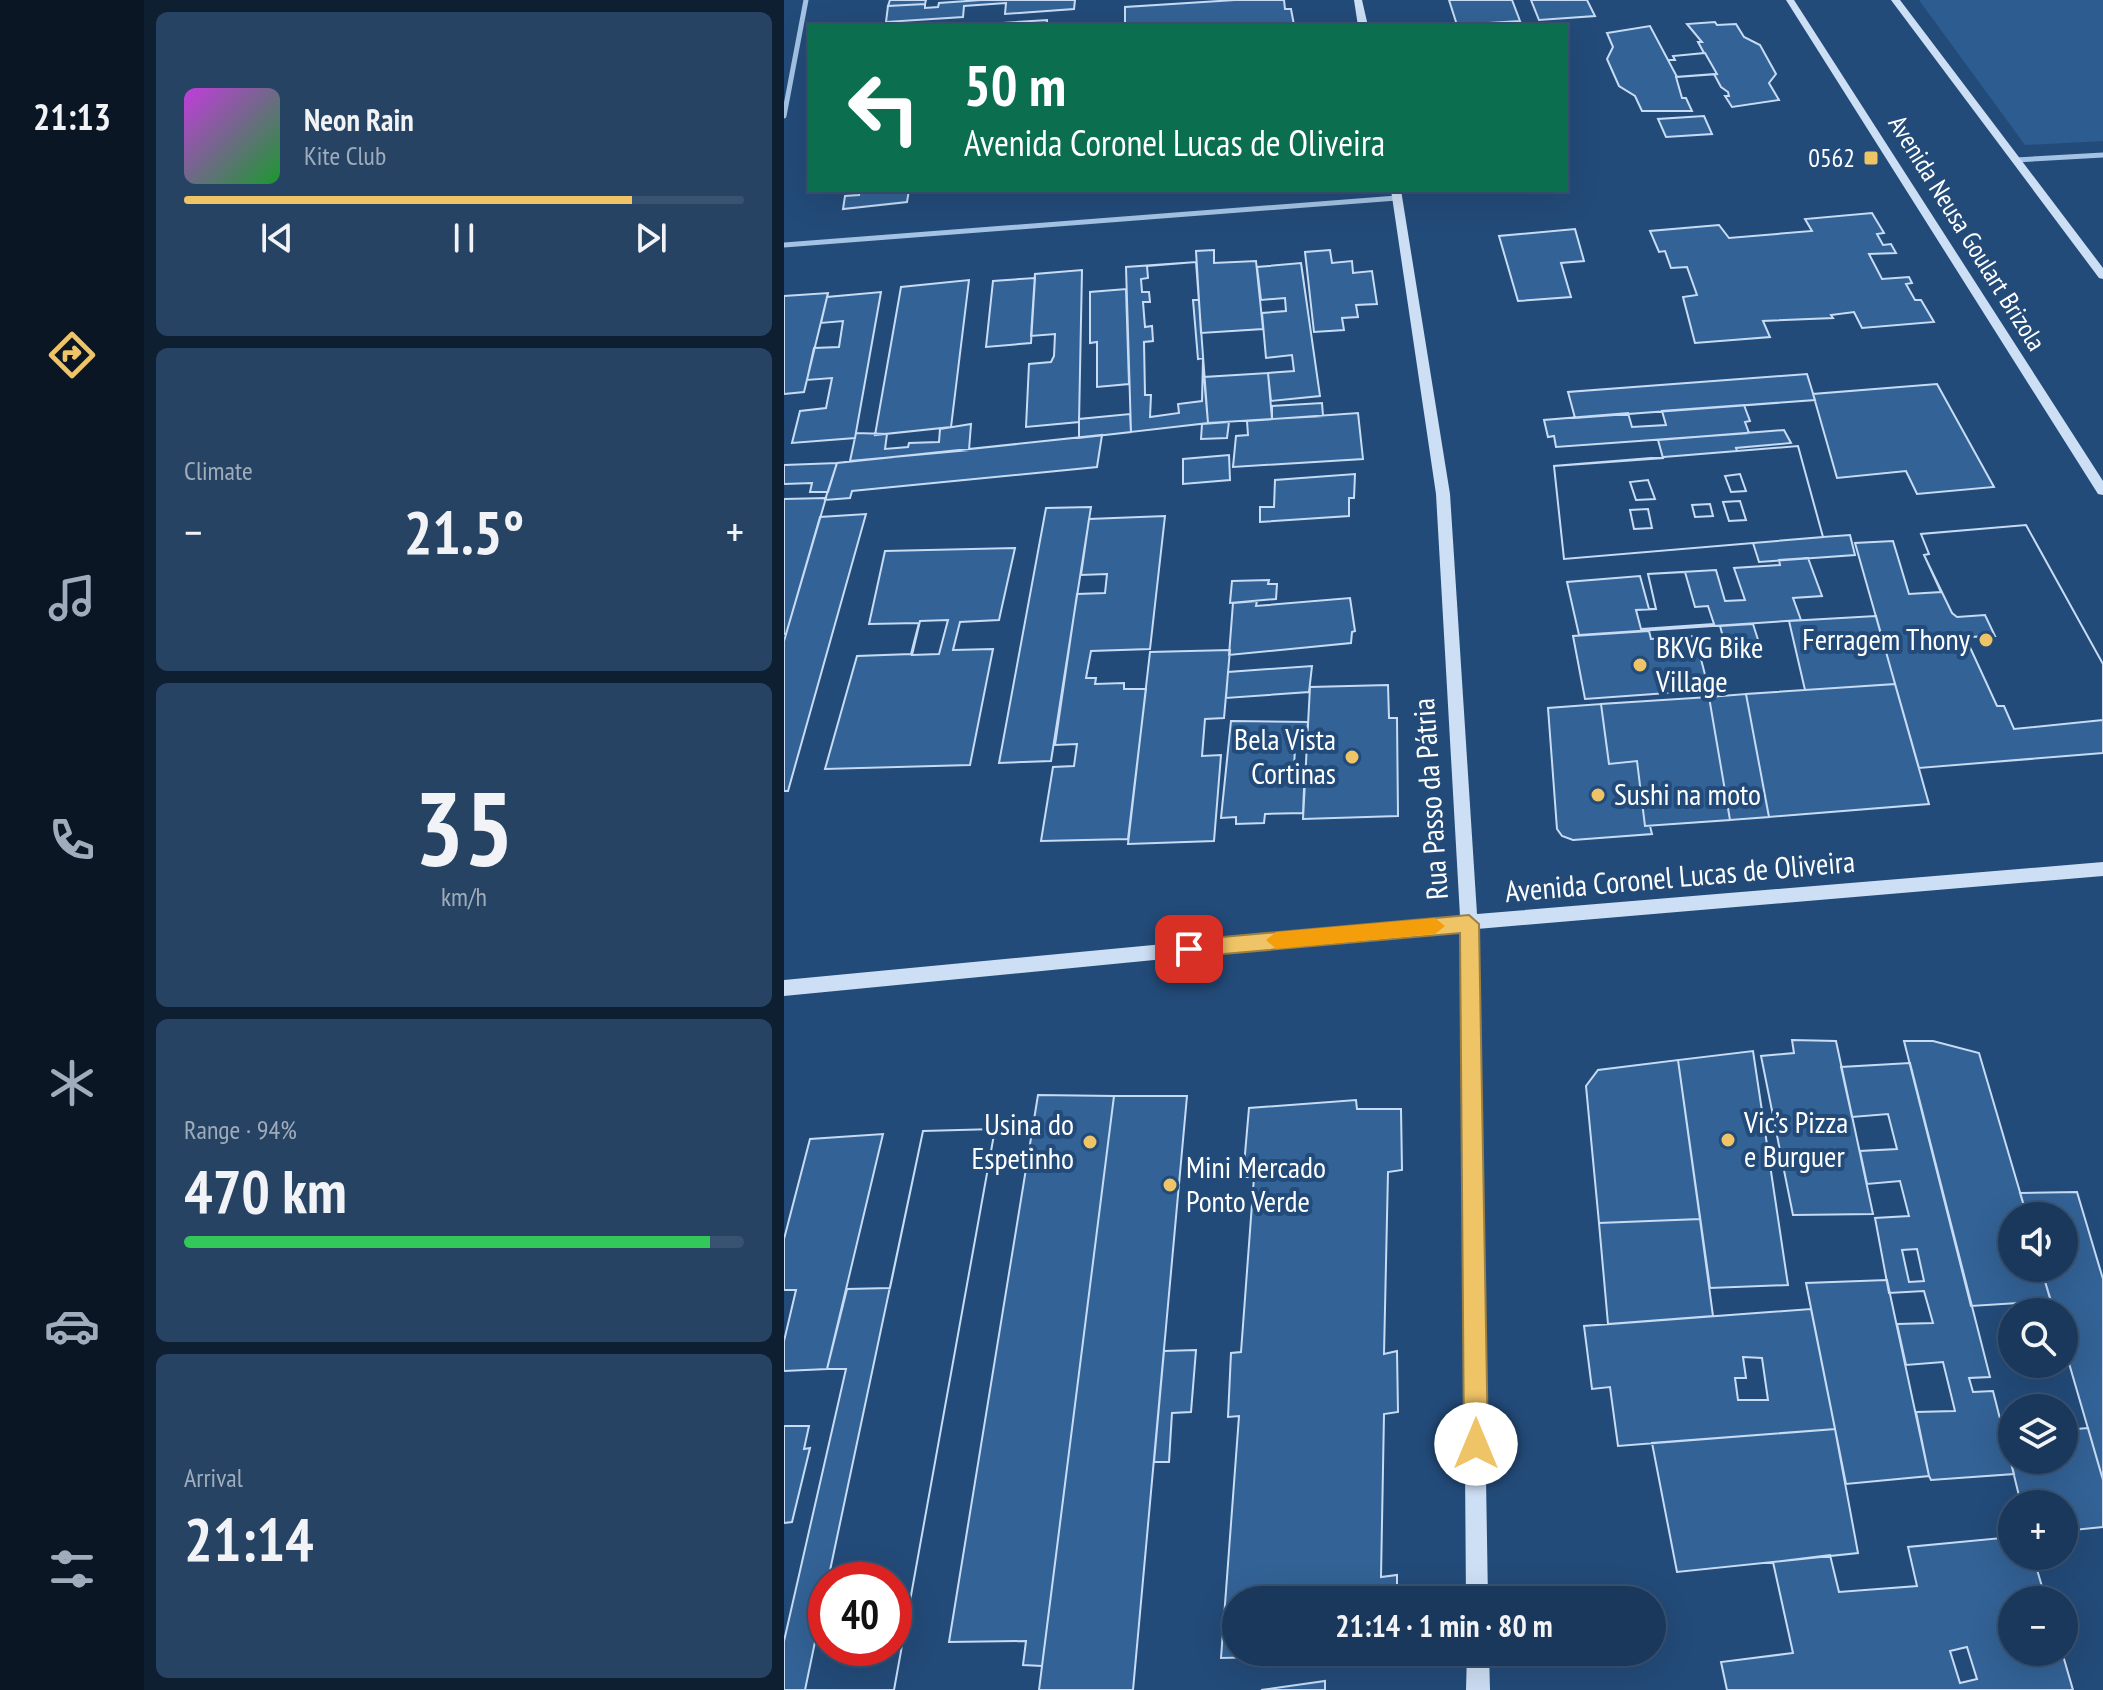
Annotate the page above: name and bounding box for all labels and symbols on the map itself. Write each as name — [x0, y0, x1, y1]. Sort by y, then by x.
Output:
street label: Avenida Neusa Goulart Brizola — [1882, 109, 2053, 356]
place label: 0562 — [1808, 141, 1855, 174]
marker: 0562 — [1862, 149, 1880, 167]
place label: Ferragem Thony — [1802, 619, 1971, 658]
place label: BKVG Bike Village — [1655, 627, 1763, 700]
marker: Ferragem Thony — [1977, 631, 1995, 649]
marker: BKVG Bike Village — [1631, 656, 1649, 674]
street label: Rua Passo da Pátria — [1403, 697, 1456, 901]
place label: Bela Vista Cortinas — [1234, 719, 1336, 792]
marker: Bela Vista Cortinas — [1343, 748, 1361, 766]
place label: Sushi na moto — [1614, 774, 1761, 813]
marker: Sushi na moto — [1589, 786, 1607, 804]
street label: Avenida Coronel Lucas de Oliveira — [1503, 841, 1856, 910]
pin — [1155, 915, 1223, 983]
place label: Vic’s Pizza e Burguer — [1743, 1102, 1848, 1175]
place label: Usina do Espetinho — [971, 1104, 1074, 1177]
marker: Vic’s Pizza e Burguer — [1719, 1131, 1737, 1149]
marker: Usina do Espetinho — [1081, 1133, 1099, 1151]
place label: Mini Mercado Ponto Verde — [1186, 1147, 1326, 1220]
marker: Mini Mercado Ponto Verde — [1161, 1176, 1179, 1194]
position arrow — [1434, 1402, 1518, 1486]
speed limit sign: 40 — [808, 1562, 912, 1666]

